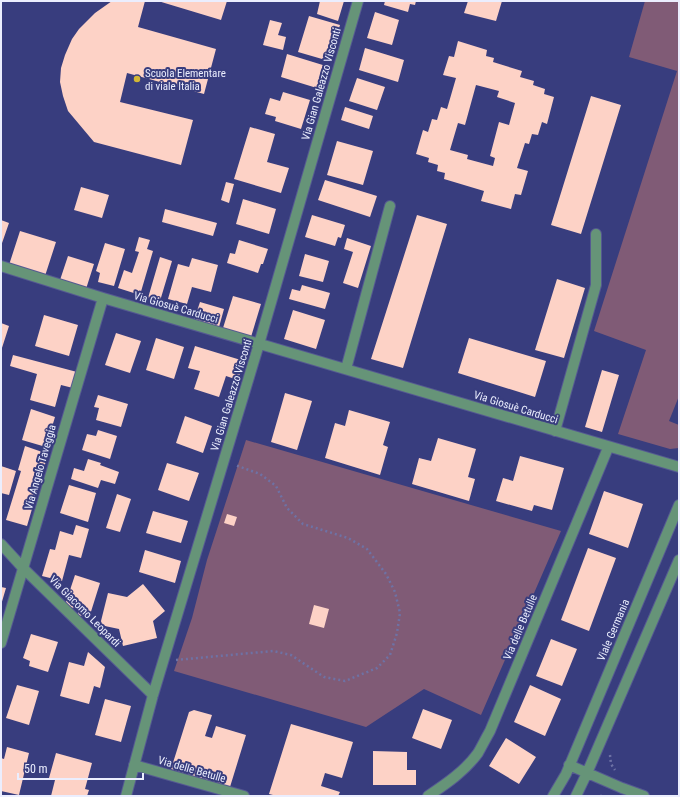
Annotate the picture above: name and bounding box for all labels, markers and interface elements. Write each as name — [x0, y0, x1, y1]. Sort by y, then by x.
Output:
street label: Via Gian Galeazzo Visconti — [299, 26, 344, 142]
place label: Scuola Elementare di viale Italia — [145, 67, 226, 93]
marker: Scuola Elementare di viale Italia — [132, 74, 142, 84]
street label: Via Giosuè Carducci — [132, 289, 220, 326]
street label: Via Gian Galeazzo Visconti — [208, 338, 255, 453]
street label: Via Giosuè Carducci — [472, 389, 559, 426]
street label: Via Angelo Taveggia — [22, 423, 59, 511]
street label: Via Giacomo Leopardi — [46, 573, 123, 650]
street label: Via delle Betulle — [501, 593, 540, 662]
street label: Viale Germania — [595, 597, 632, 663]
street label: Via delle Betulle — [157, 754, 227, 785]
scale bar — [18, 755, 143, 781]
text: 50 m — [24, 762, 48, 776]

